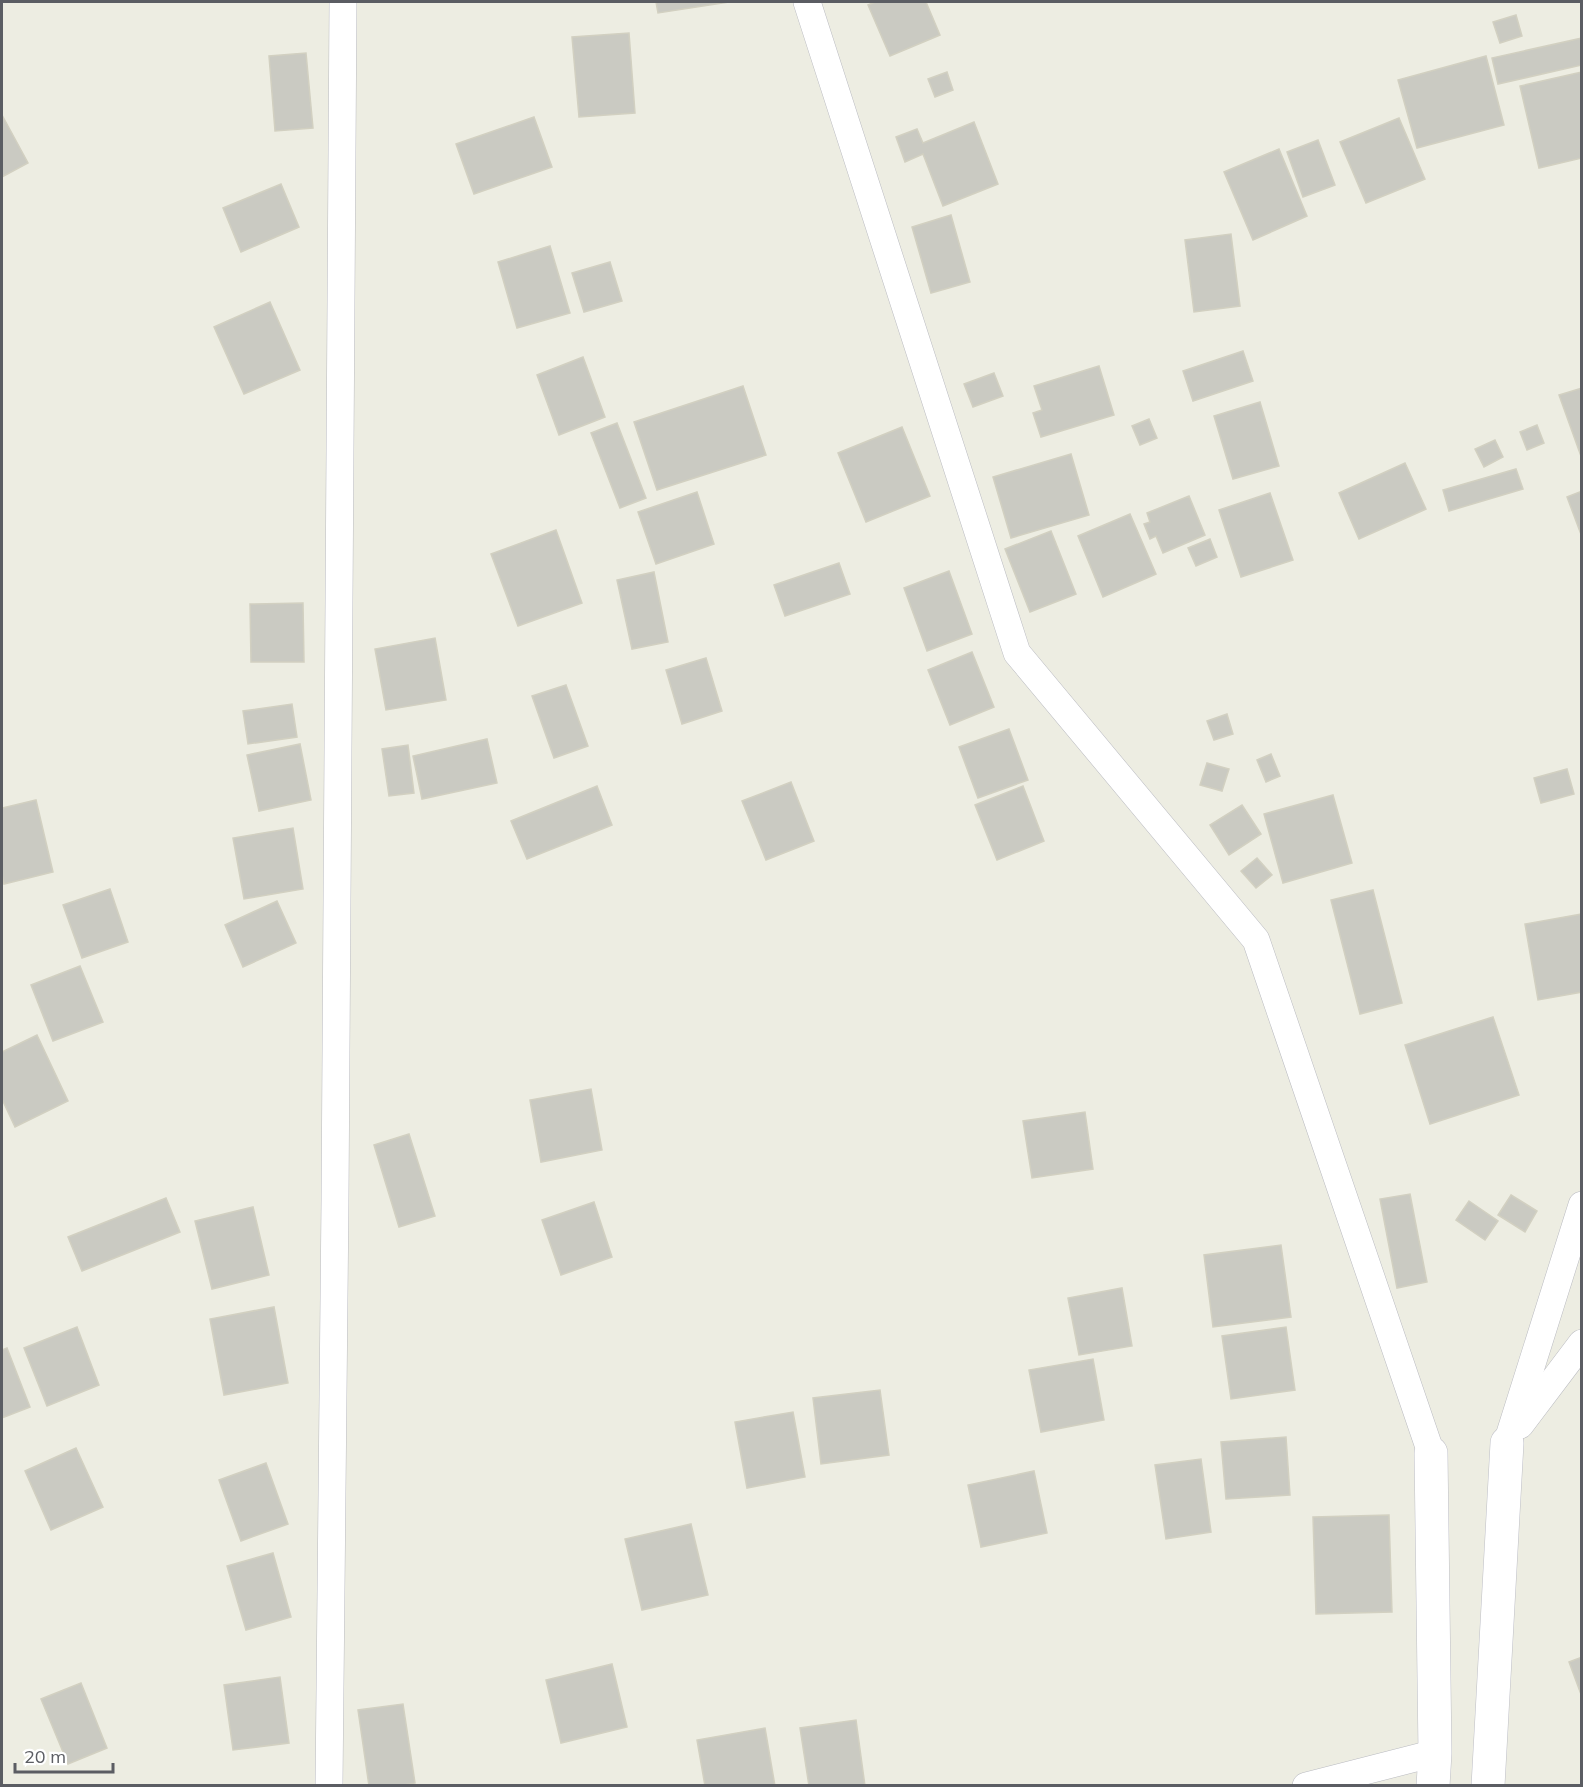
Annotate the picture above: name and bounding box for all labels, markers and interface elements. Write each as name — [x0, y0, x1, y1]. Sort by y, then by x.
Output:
scale bar — [15, 1736, 112, 1774]
text: 20 m — [24, 1745, 66, 1768]

